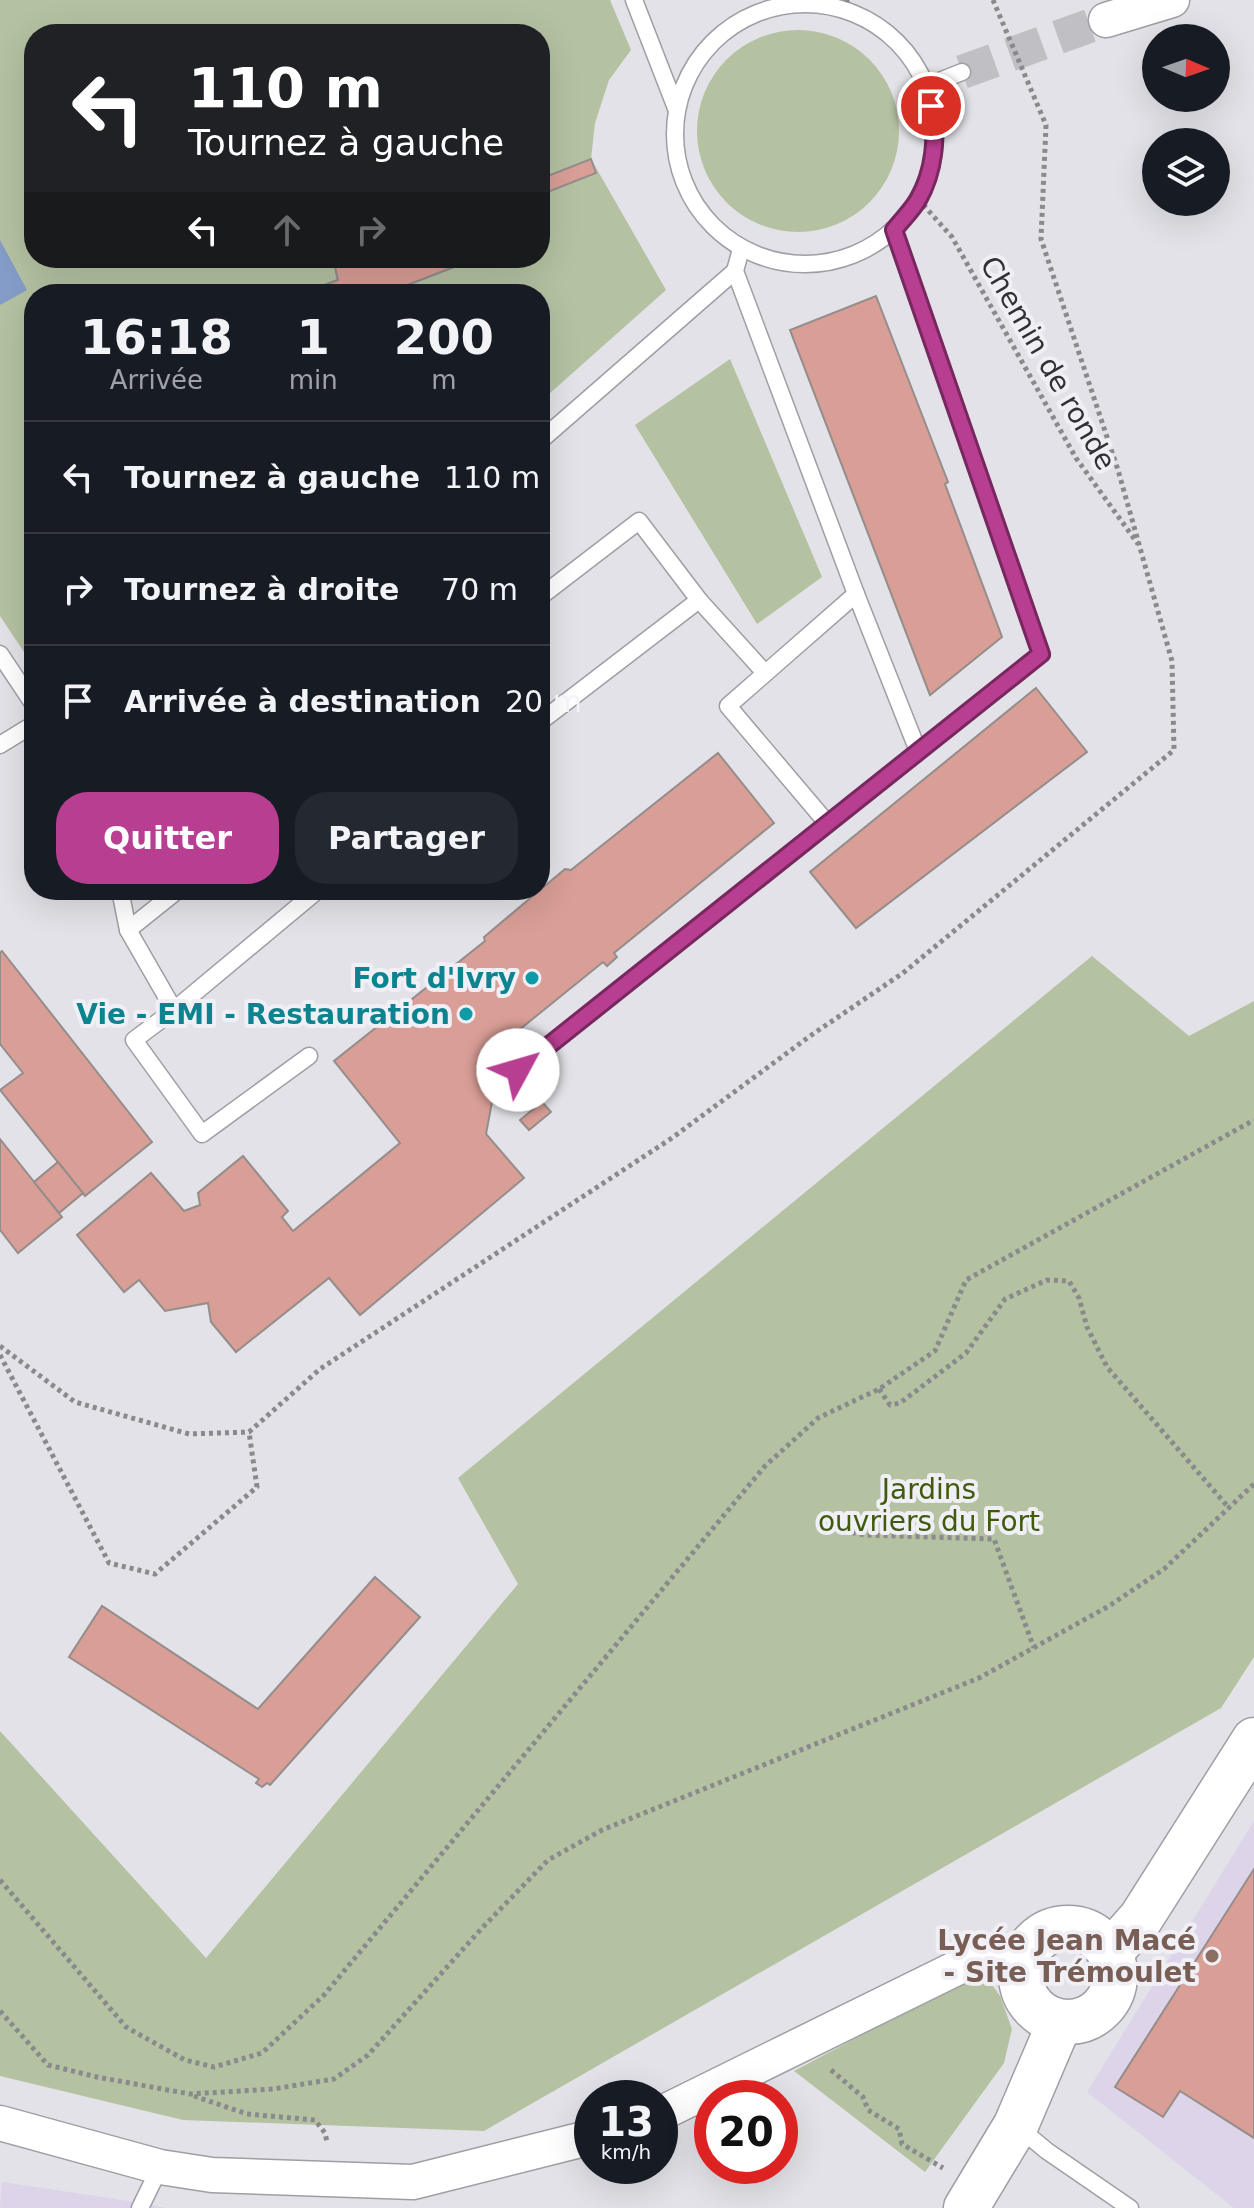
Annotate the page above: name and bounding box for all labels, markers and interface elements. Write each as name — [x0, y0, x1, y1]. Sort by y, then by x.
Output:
north arrow — [1142, 24, 1230, 112]
map controls — [1142, 24, 1230, 216]
text: 110 m — [188, 55, 383, 120]
icon: left — [56, 56, 160, 160]
pin — [897, 72, 965, 140]
icon: arrive — [909, 84, 953, 128]
text: Tournez à gauche — [188, 122, 504, 163]
button: layers — [1142, 128, 1230, 216]
icon: left — [181, 208, 225, 252]
icon: ahead — [265, 208, 309, 252]
icon: right — [349, 208, 393, 252]
street label: Chemin de ronde — [973, 250, 1123, 476]
text: 16:18 — [80, 309, 233, 365]
text: 1 — [297, 309, 330, 365]
text: 200 — [394, 309, 494, 365]
text: Arrivée — [110, 365, 203, 395]
text: min — [289, 365, 338, 395]
text: m — [431, 365, 457, 395]
icon: left — [56, 455, 100, 499]
text: Tournez à gauche — [124, 460, 420, 495]
text: 110 m — [444, 460, 540, 495]
icon: right — [56, 567, 100, 611]
text: Tournez à droite — [124, 572, 399, 607]
text: 70 m — [441, 572, 518, 607]
icon: arrive — [56, 679, 100, 723]
text: Arrivée à destination — [124, 684, 481, 719]
text: 20 m — [505, 684, 582, 719]
button: Quitter — [56, 792, 279, 884]
button: Partager — [295, 792, 518, 884]
place label: Fort d'Ivry — [352, 962, 516, 995]
marker: Fort d'Ivry — [523, 969, 541, 987]
place label: Vie - EMI - Restauration — [76, 998, 450, 1031]
marker: Vie - EMI - Restauration — [457, 1005, 475, 1023]
position arrow — [476, 1028, 560, 1112]
park label: Jardins ouvriers du Fort — [818, 1473, 1040, 1538]
place label: Lycée Jean Macé - Site Trémoulet — [937, 1924, 1196, 1989]
marker: Lycée Jean Macé - Site Trémoulet — [1203, 1947, 1221, 1965]
speed limit sign: 20 — [694, 2080, 798, 2184]
text: 13 — [598, 2099, 654, 2145]
text: km/h — [601, 2140, 651, 2164]

